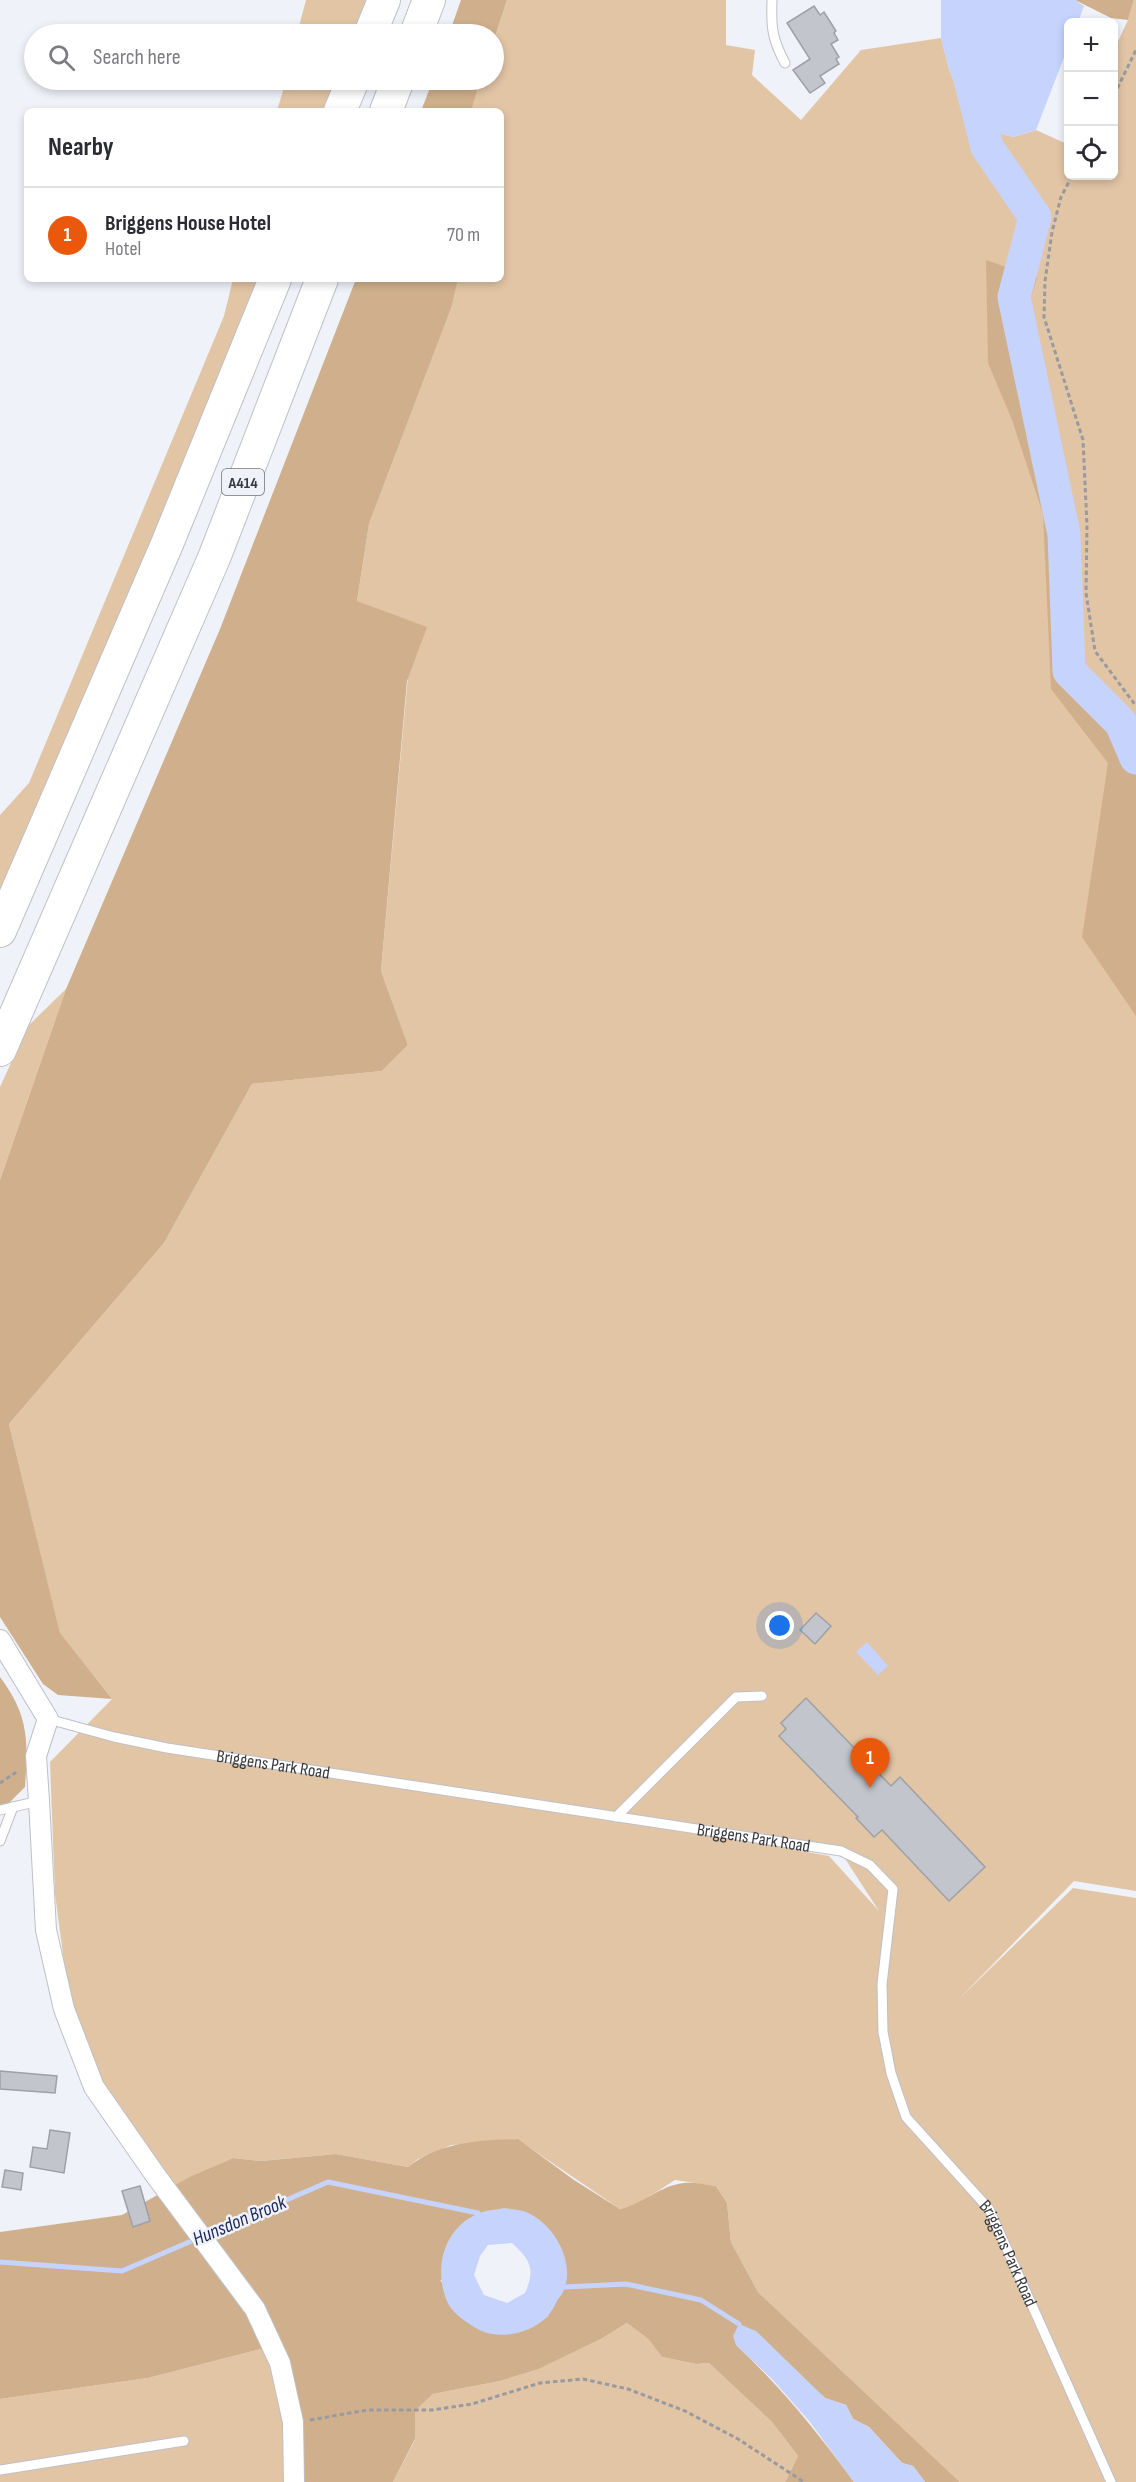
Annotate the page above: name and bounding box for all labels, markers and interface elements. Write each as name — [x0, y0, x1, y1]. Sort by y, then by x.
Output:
map controls — [1064, 18, 1118, 180]
button: + — [1064, 18, 1118, 72]
search box — [24, 24, 504, 90]
icon: search — [45, 41, 78, 74]
text: Search here — [93, 44, 180, 71]
button: − — [1064, 72, 1118, 126]
button: locate — [1064, 126, 1118, 180]
text: Nearby — [48, 132, 114, 163]
text: Briggens House Hotel — [105, 210, 271, 237]
text: 1 — [64, 223, 71, 247]
text: 70 m — [447, 223, 480, 247]
text: Hotel — [105, 237, 141, 261]
road number: A414 — [222, 469, 264, 495]
your location — [765, 1611, 794, 1640]
pin: 1 — [850, 1738, 890, 1788]
street label: Briggens Park Road — [215, 1746, 331, 1784]
street label: Briggens Park Road — [695, 1819, 812, 1857]
water label: Hunsdon Brook — [189, 2190, 290, 2251]
street label: Briggens Park Road — [975, 2196, 1041, 2310]

